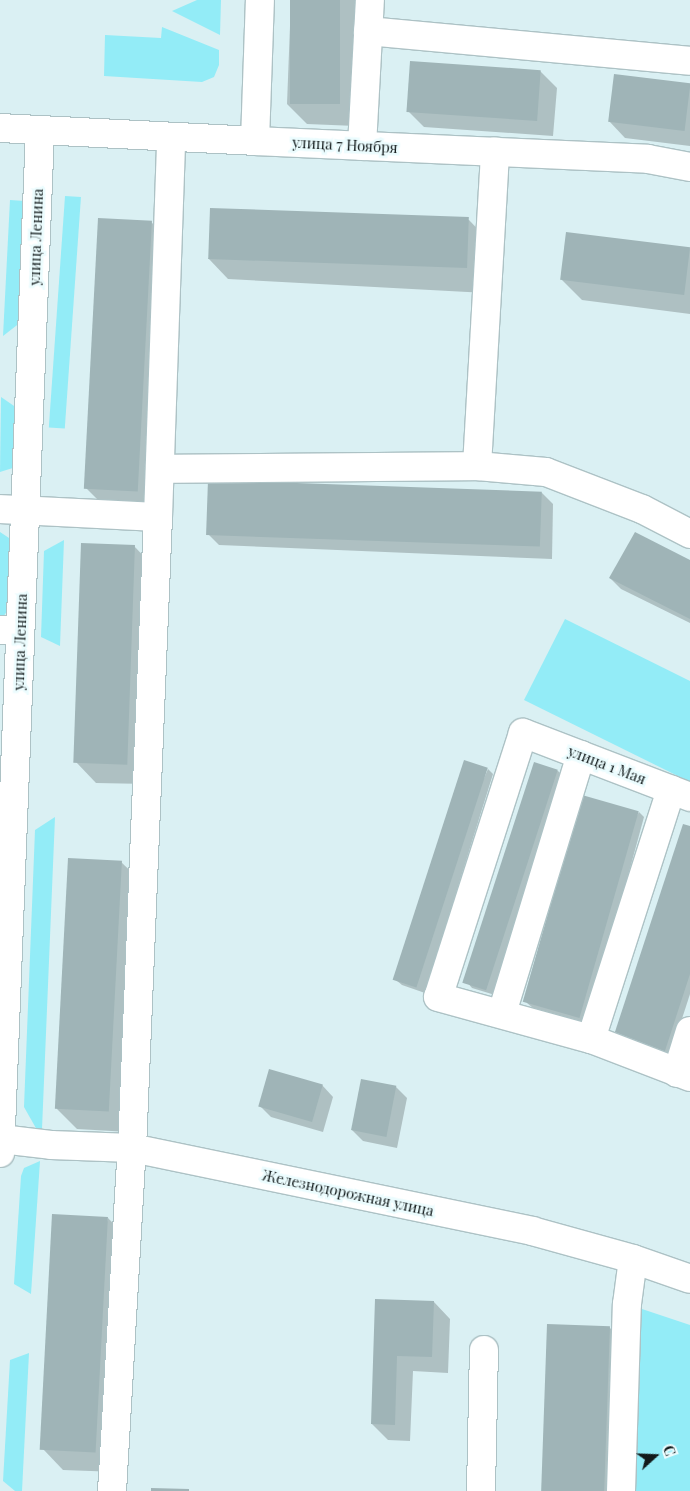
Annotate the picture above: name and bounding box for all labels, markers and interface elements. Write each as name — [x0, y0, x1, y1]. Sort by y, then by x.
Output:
street label: улица 7 Ноября — [292, 133, 398, 157]
street label: улица Ленина — [25, 188, 47, 286]
street label: улица Ленина — [9, 593, 31, 691]
street label: улица 1 Мая — [565, 742, 649, 788]
street label: Железнодорожная улица — [260, 1166, 436, 1220]
north arrow — [630, 1431, 680, 1481]
text: С — [659, 1443, 680, 1459]

